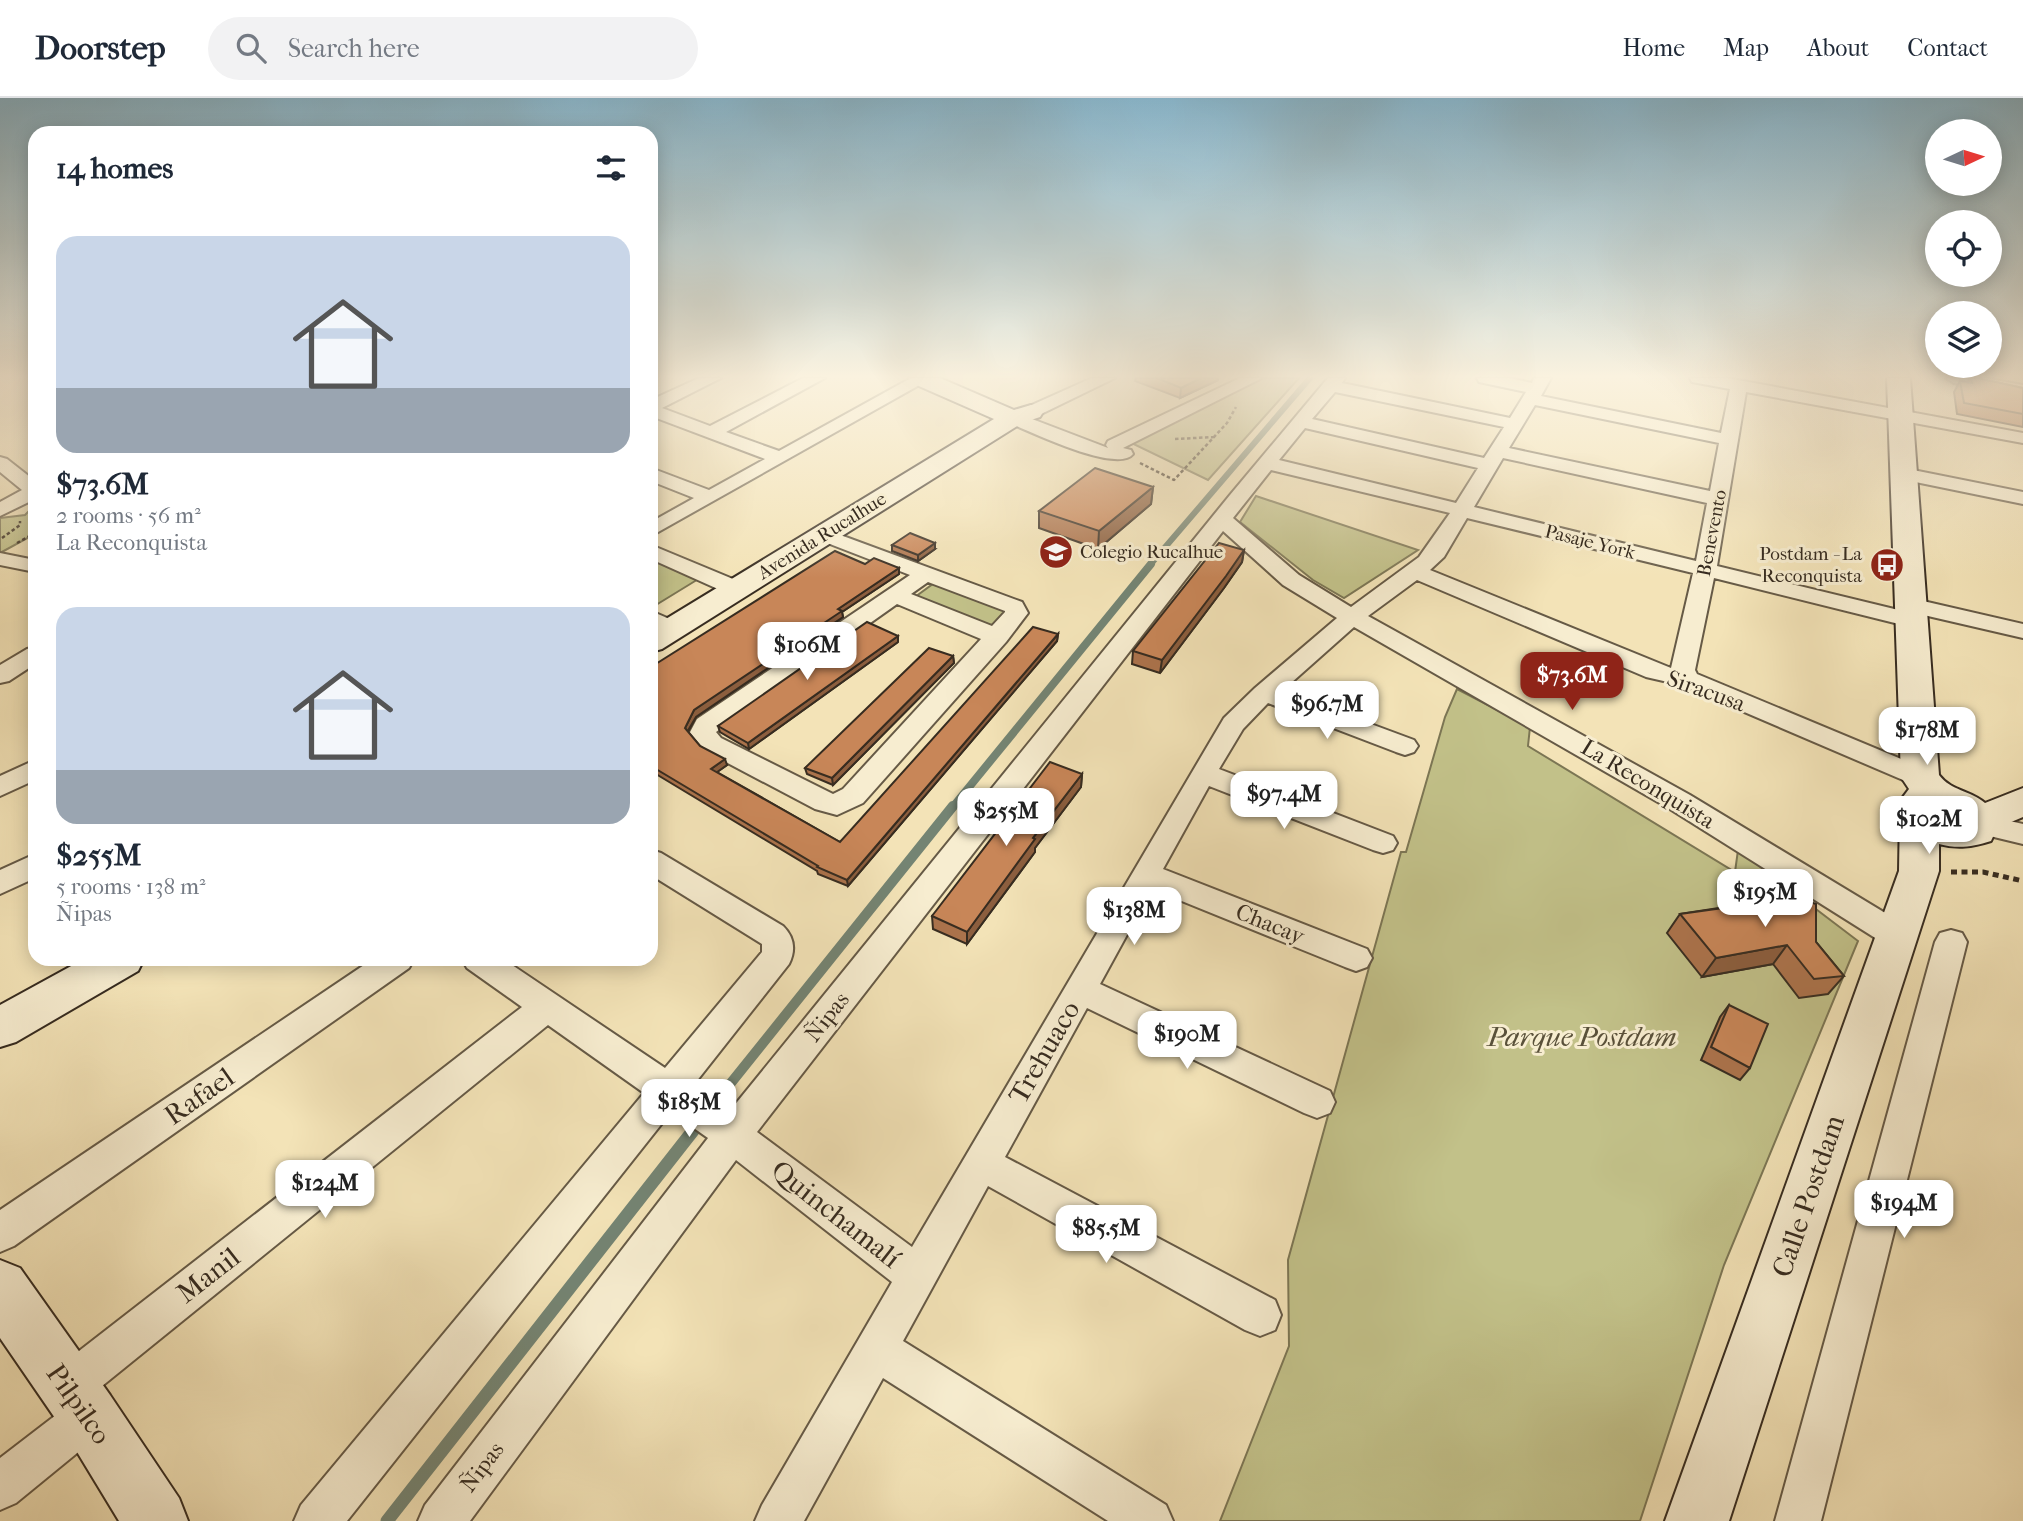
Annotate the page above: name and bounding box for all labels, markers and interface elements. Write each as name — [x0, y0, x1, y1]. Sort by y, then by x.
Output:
search box — [208, 17, 698, 80]
text: Doorstep — [35, 29, 166, 68]
icon: search — [232, 29, 270, 67]
text: Search here — [288, 33, 420, 64]
text: Home — [1623, 34, 1685, 62]
text: Map — [1723, 34, 1769, 62]
text: About — [1807, 34, 1869, 62]
text: Contact — [1907, 34, 1988, 62]
north arrow — [1925, 119, 2002, 196]
map controls — [1925, 119, 2002, 378]
icon: filters — [592, 149, 630, 187]
text: 14 homes — [56, 151, 173, 186]
button: locate — [1925, 210, 2002, 287]
icon: home — [280, 281, 406, 407]
button: layers — [1925, 301, 2002, 378]
text: $73.6M — [56, 467, 149, 502]
street label: Benevento — [1693, 487, 1731, 578]
street label: Avenida Rucalhue — [753, 488, 890, 585]
text: 2 rooms · 56 m² — [56, 502, 201, 529]
street label: Pasaje York — [1542, 520, 1638, 564]
text: La Reconquista — [56, 529, 207, 556]
school or university icon: Colegio Rucalhue — [1037, 533, 1075, 571]
place label: Colegio Rucalhue — [1080, 541, 1223, 563]
place label: Postdam - La Reconquista — [1759, 543, 1862, 587]
bus stop icon: Postdam - La Reconquista — [1868, 546, 1906, 584]
pin: $106M — [758, 622, 856, 682]
text: $106M — [774, 631, 840, 658]
icon: home — [280, 652, 406, 778]
pin: $73.6M — [1515, 652, 1629, 712]
text: $73.6M — [1536, 661, 1608, 688]
street label: Siracusa — [1663, 664, 1749, 718]
pin: $96.7M — [1270, 682, 1384, 741]
text: $96.7M — [1291, 690, 1363, 717]
pin: $178M — [1878, 708, 1976, 767]
text: $178M — [1895, 716, 1959, 743]
street label: La Reconquista — [1576, 733, 1720, 835]
pin: $97.4M — [1227, 772, 1341, 831]
text: $97.4M — [1246, 780, 1322, 807]
pin: $255M — [957, 788, 1055, 848]
pin: $102M — [1880, 796, 1978, 856]
text: $255M — [973, 797, 1039, 824]
text: $102M — [1896, 805, 1962, 832]
text: $255M — [56, 838, 141, 873]
pin: $195M — [1716, 870, 1814, 929]
text: 5 rooms · 138 m² — [56, 873, 206, 900]
text: $195M — [1733, 878, 1797, 905]
pin: $138M — [1085, 888, 1183, 947]
text: $138M — [1103, 896, 1165, 923]
street label: Chacay — [1232, 898, 1309, 950]
text: Ñipas — [56, 900, 112, 927]
street label: Ñipas — [799, 987, 855, 1047]
street label: Trehuaco — [1001, 995, 1087, 1109]
pin: $190M — [1138, 1012, 1236, 1071]
text: $190M — [1154, 1020, 1220, 1047]
park label: Parque Postdam — [1485, 1020, 1677, 1053]
street label: Rafael — [158, 1060, 240, 1132]
pin: $185M — [640, 1080, 738, 1139]
text: $185M — [657, 1088, 721, 1115]
street label: Calle Postdam — [1765, 1110, 1851, 1281]
street label: Quinchamalí — [765, 1153, 908, 1275]
pin: $124M — [276, 1160, 374, 1220]
text: $124M — [291, 1169, 359, 1196]
pin: $194M — [1855, 1180, 1953, 1240]
text: $194M — [1870, 1189, 1938, 1216]
pin: $85.5M — [1049, 1206, 1163, 1265]
text: $85.5M — [1072, 1214, 1140, 1241]
street label: Manil — [170, 1240, 246, 1310]
street label: Pilpilco — [40, 1358, 118, 1450]
street label: Ñipas — [454, 1437, 510, 1497]

